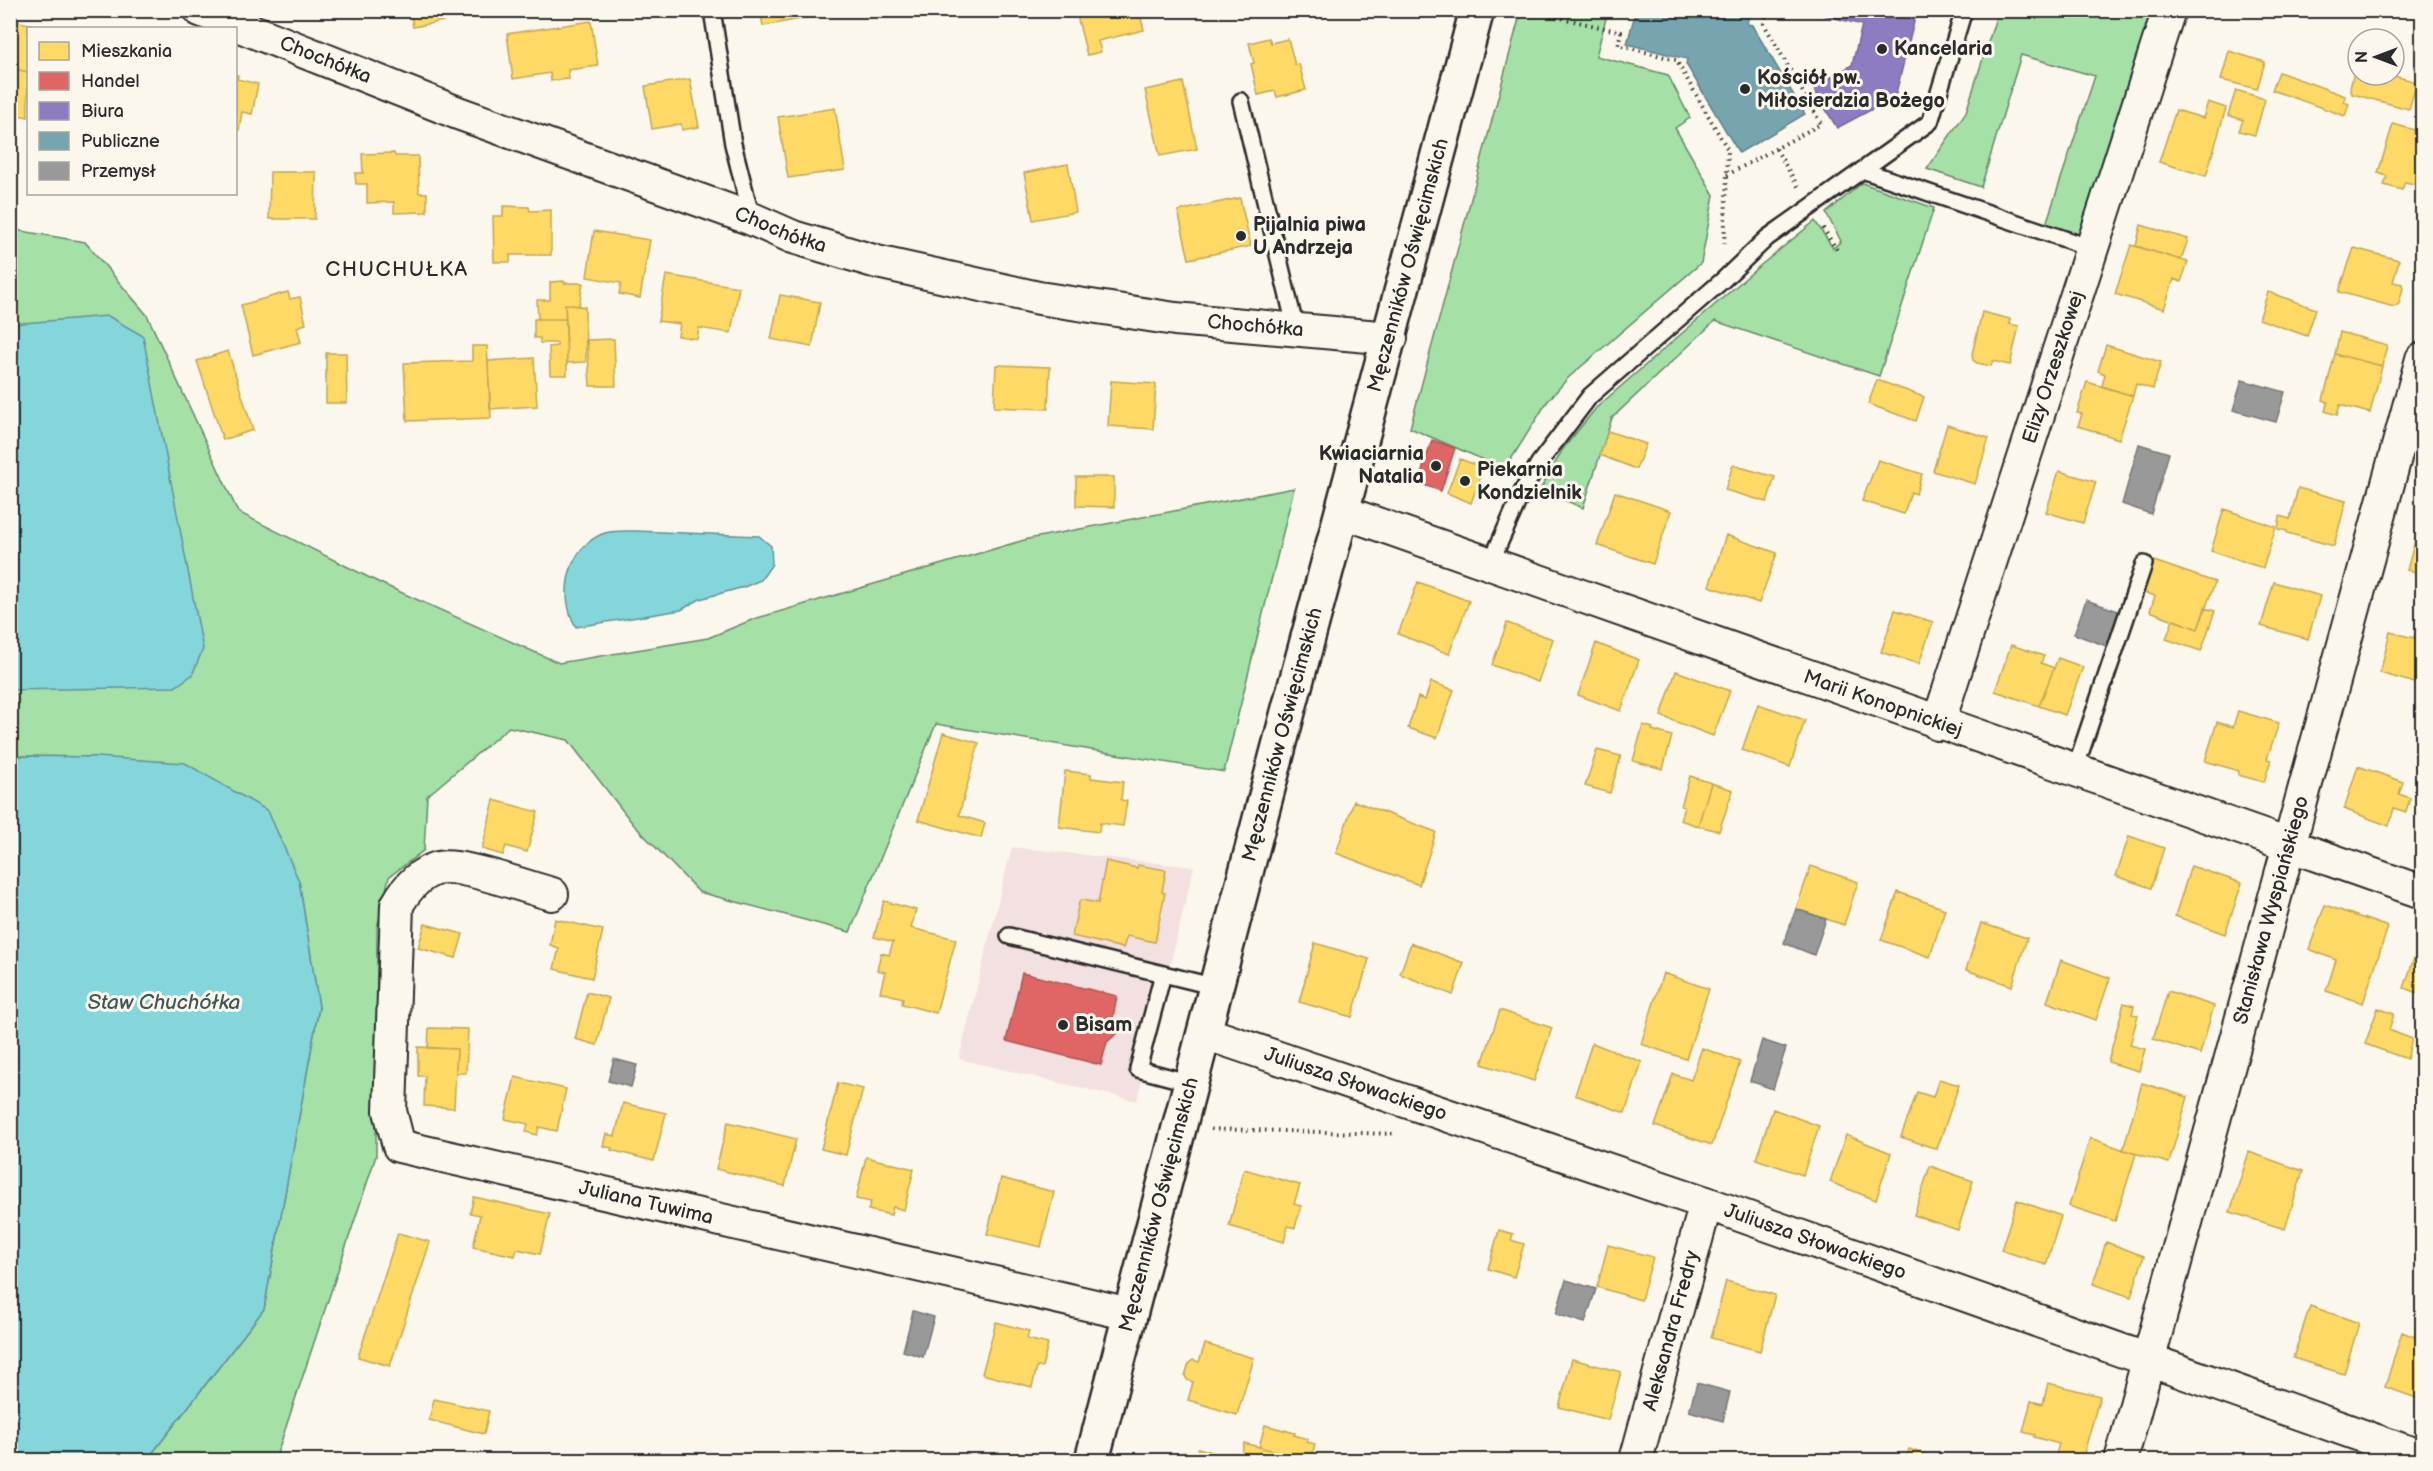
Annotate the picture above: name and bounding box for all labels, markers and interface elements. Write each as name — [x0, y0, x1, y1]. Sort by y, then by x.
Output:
legend — [27, 27, 237, 195]
north arrow — [2346, 27, 2406, 87]
street label: Chochółka — [276, 31, 375, 89]
place label: Kancelaria — [1894, 37, 1993, 61]
text: Mieszkania — [81, 41, 172, 62]
marker: Kancelaria — [1875, 42, 1889, 56]
text: N — [2353, 51, 2372, 63]
place label: Kościół pw. Miłosierdzia Bożego — [1757, 66, 1945, 113]
text: Handel — [81, 71, 140, 92]
marker: Kościół pw. Miłosierdzia Bożego — [1738, 82, 1752, 96]
text: Biura — [81, 101, 124, 122]
text: Publiczne — [81, 131, 160, 152]
street label: Męczenników Oświęcimskich — [1363, 136, 1454, 395]
text: Przemysł — [81, 161, 156, 182]
street label: Chochółka — [731, 202, 829, 258]
place label: Pijalnia piwa U Andrzeja — [1253, 213, 1366, 260]
marker: Pijalnia piwa U Andrzeja — [1234, 229, 1248, 243]
district label: CHUCHUŁKA — [325, 257, 469, 282]
street label: Elizy Orzeszkowej — [2018, 288, 2089, 447]
street label: Chochółka — [1206, 310, 1305, 342]
place label: Kwiaciarnia Natalia — [1319, 442, 1424, 489]
place label: Piekarnia Kondzielnik — [1477, 458, 1582, 505]
marker: Kwiaciarnia Natalia — [1429, 459, 1443, 473]
marker: Piekarnia Kondzielnik — [1458, 474, 1472, 488]
street label: Męczenników Oświęcimskich — [1237, 605, 1328, 864]
street label: Marii Konopnickiej — [1800, 665, 1966, 743]
street label: Stanisława Wyspiańskiego — [2229, 793, 2314, 1027]
water label: Staw Chuchółka — [87, 990, 241, 1015]
place label: Bisam — [1075, 1013, 1132, 1037]
marker: Bisam — [1056, 1018, 1070, 1032]
street label: Juliusza Słowackiego — [1261, 1042, 1450, 1126]
street label: Męczenników Oświęcimskich — [1114, 1075, 1204, 1334]
street label: Juliana Tuwima — [577, 1176, 716, 1230]
street label: Juliusza Słowackiego — [1721, 1198, 1910, 1285]
street label: Aleksandra Fredry — [1638, 1248, 1704, 1414]

